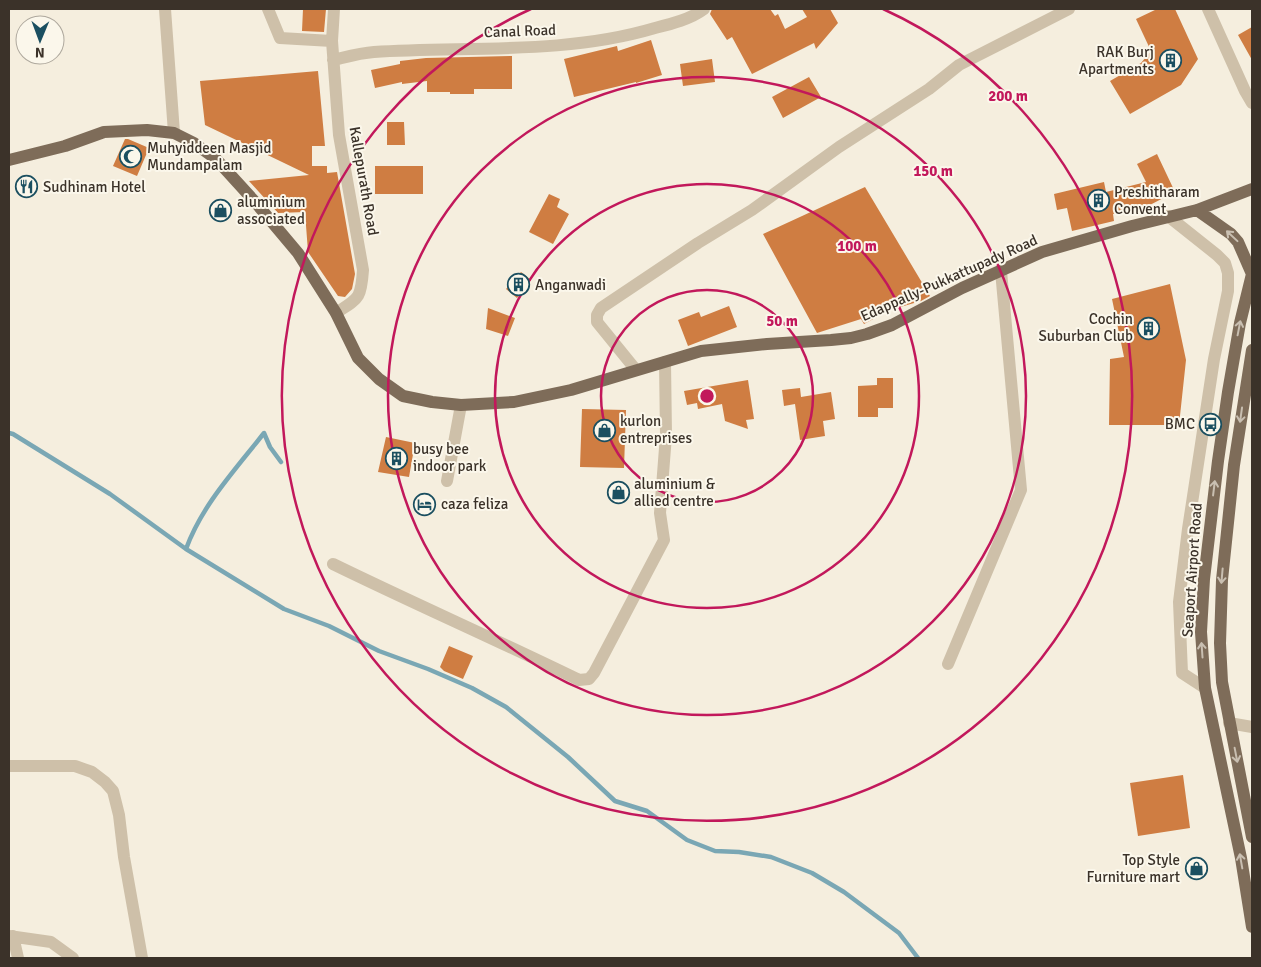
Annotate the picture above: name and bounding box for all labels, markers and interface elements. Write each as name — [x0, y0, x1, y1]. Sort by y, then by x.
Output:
north arrow — [15, 15, 65, 65]
street label: Canal Road — [484, 21, 556, 41]
place label: RAK Burj Apartments — [1079, 43, 1154, 78]
text: N — [35, 44, 45, 61]
building icon: RAK Burj Apartments — [1158, 49, 1182, 73]
text: 200 m — [988, 87, 1028, 105]
street label: Kallepurath Road — [346, 125, 382, 237]
place label: Muhyiddeen Masjid Mundampalam — [147, 139, 271, 174]
mosque icon: Muhyiddeen Masjid Mundampalam — [119, 145, 143, 169]
text: 150 m — [913, 162, 953, 180]
restaurant icon: Sudhinam Hotel — [15, 175, 39, 199]
place label: Sudhinam Hotel — [43, 178, 146, 196]
place label: Preshitharam Convent — [1114, 183, 1200, 218]
building icon: Preshitharam Convent — [1086, 189, 1110, 213]
place label: aluminium associated — [237, 193, 306, 228]
shop icon: aluminium associated — [209, 199, 233, 223]
one-way arrow — [1225, 230, 1238, 242]
street label: Edappally-Pukkattupady Road — [858, 231, 1040, 325]
text: 100 m — [837, 237, 877, 255]
building icon: Anganwadi — [507, 273, 531, 297]
place label: Anganwadi — [535, 276, 606, 294]
place label: Cochin Suburban Club — [1038, 310, 1133, 345]
text: 50 m — [766, 312, 798, 330]
building icon: Cochin Suburban Club — [1137, 316, 1161, 340]
one-way arrow — [1235, 320, 1245, 336]
centre of rings — [698, 387, 716, 405]
one-way arrow — [1236, 407, 1246, 423]
place label: kurlon entreprises — [620, 412, 693, 447]
bus stop icon: BMC — [1199, 412, 1223, 436]
place label: BMC — [1165, 415, 1195, 433]
shop icon: kurlon entreprises — [592, 418, 616, 442]
place label: busy bee indoor park — [413, 440, 487, 475]
building icon: busy bee indoor park — [385, 446, 409, 470]
place label: aluminium & allied centre — [634, 475, 716, 510]
shop icon: aluminium & allied centre — [606, 481, 630, 505]
one-way arrow — [1209, 481, 1219, 497]
hotel icon: caza feliza — [413, 492, 437, 516]
place label: caza feliza — [441, 495, 508, 513]
street label: Seaport Airport Road — [1178, 502, 1206, 638]
one-way arrow — [1218, 568, 1227, 584]
one-way arrow — [1198, 642, 1207, 658]
one-way arrow — [1231, 747, 1241, 763]
place label: Top Style Furniture mart — [1087, 851, 1180, 886]
one-way arrow — [1236, 854, 1246, 870]
shop icon: Top Style Furniture mart — [1184, 857, 1208, 881]

